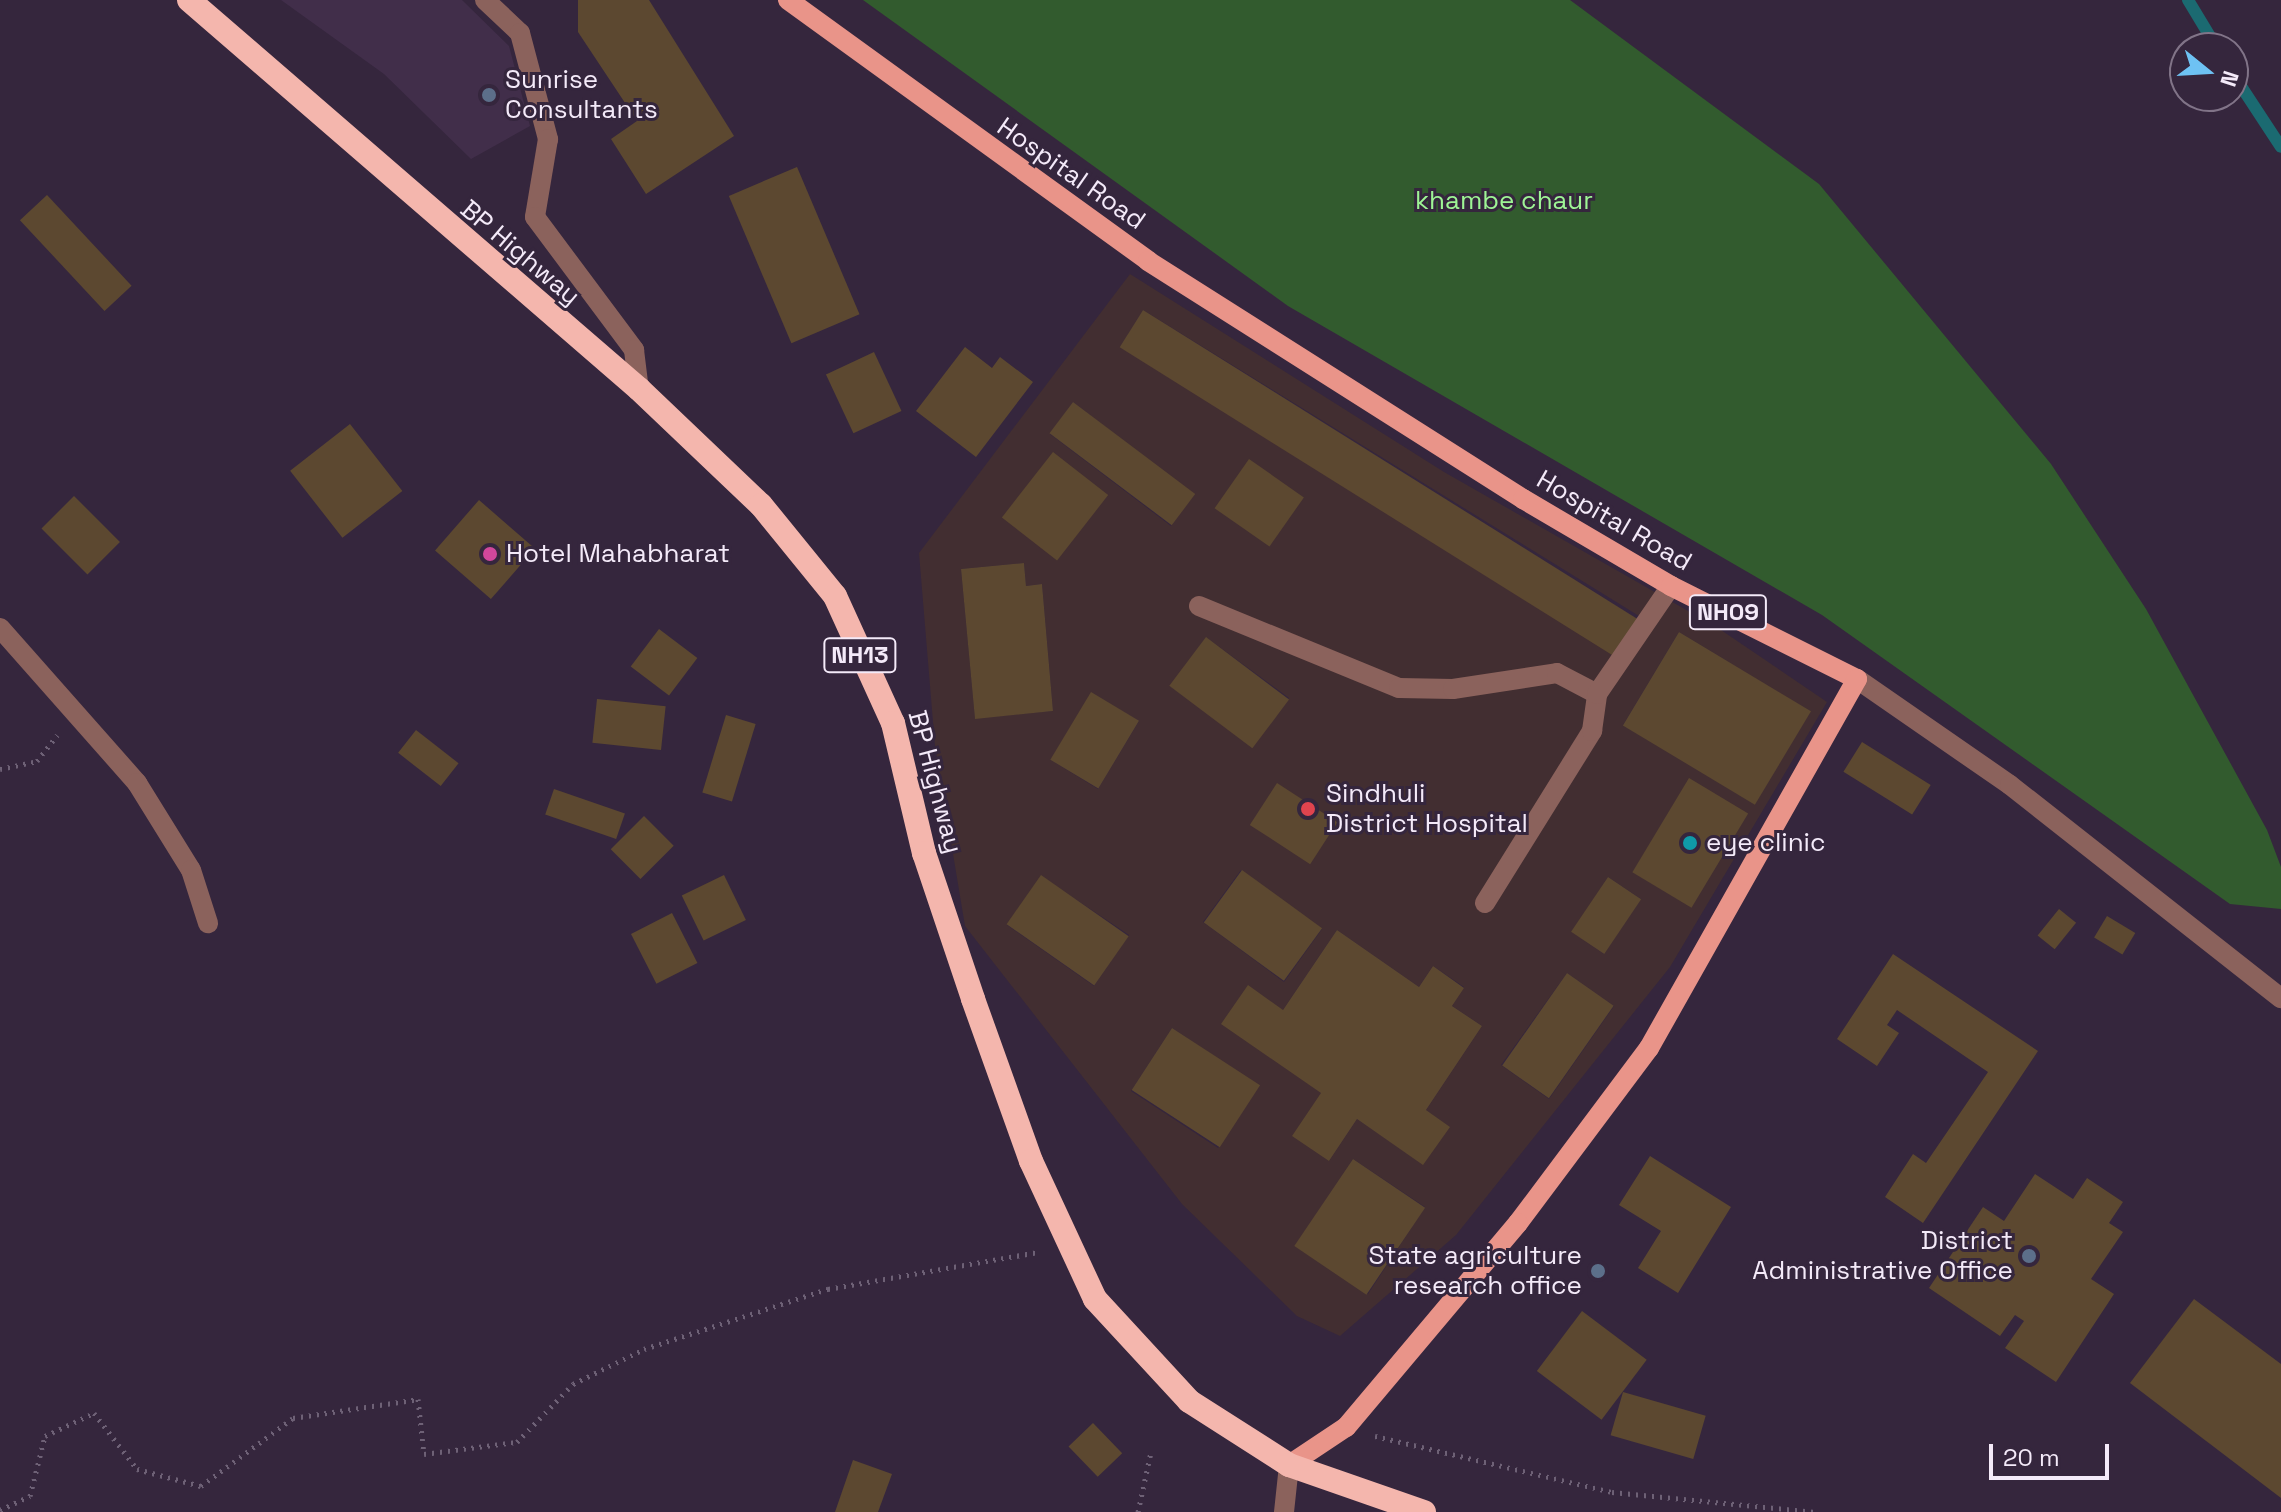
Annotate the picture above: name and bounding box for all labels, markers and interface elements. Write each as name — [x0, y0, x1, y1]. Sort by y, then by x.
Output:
north arrow — [2169, 32, 2249, 112]
place label: Sunrise Consultants — [505, 64, 658, 126]
text: N — [2214, 67, 2246, 90]
marker: Sunrise Consultants — [480, 86, 498, 104]
street label: Hospital Road — [991, 111, 1151, 237]
park label: khambe chaur — [1415, 185, 1593, 217]
street label: BP Highway — [454, 194, 586, 312]
street label: Hospital Road — [1531, 464, 1697, 578]
place label: Hotel Mahabharat — [506, 538, 730, 570]
marker: Hotel Mahabharat — [481, 545, 499, 563]
road number: NH09 — [1688, 592, 1768, 632]
road number: NH13 — [822, 635, 898, 675]
street label: BP Highway — [901, 707, 969, 857]
place label: Sindhuli District Hospital — [1326, 778, 1528, 840]
marker: Sindhuli District Hospital — [1297, 798, 1319, 820]
place label: eye clinic — [1706, 827, 1826, 859]
marker: eye clinic — [1681, 834, 1699, 852]
place label: District Administrative Office — [1752, 1225, 2013, 1286]
place label: State agriculture research office — [1369, 1240, 1582, 1302]
marker: District Administrative Office — [2020, 1247, 2038, 1265]
marker: State agriculture research office — [1589, 1262, 1607, 1280]
scale bar — [1993, 1428, 2113, 1478]
text: 20 m — [2003, 1442, 2060, 1473]

